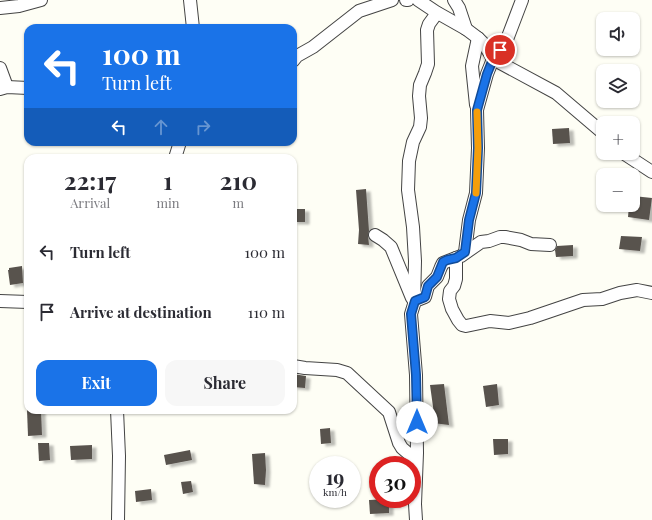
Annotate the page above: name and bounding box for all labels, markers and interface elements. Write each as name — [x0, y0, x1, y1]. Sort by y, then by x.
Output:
map controls — [596, 12, 640, 212]
button: sound — [596, 12, 640, 56]
pin — [483, 33, 517, 67]
text: 100 m — [102, 35, 181, 72]
icon: arrive — [489, 39, 511, 61]
icon: left — [36, 40, 88, 92]
button: layers — [596, 64, 640, 108]
text: Turn left — [102, 71, 172, 95]
icon: left — [108, 116, 130, 138]
icon: ahead — [150, 116, 172, 138]
icon: right — [192, 116, 214, 138]
button: + — [596, 116, 640, 160]
text: 22:17 — [64, 164, 116, 196]
text: 1 — [163, 164, 173, 196]
text: 210 — [220, 164, 257, 196]
button: − — [596, 168, 640, 212]
text: Arrival — [70, 194, 110, 211]
text: min — [156, 194, 180, 211]
text: m — [232, 194, 244, 211]
icon: left — [36, 241, 58, 263]
text: Turn left — [70, 242, 131, 262]
text: 100 m — [244, 242, 285, 262]
icon: arrive — [36, 301, 58, 323]
text: Arrive at destination — [70, 302, 212, 322]
text: 110 m — [248, 302, 285, 322]
button: Exit — [36, 360, 157, 406]
button: Share — [165, 360, 285, 406]
position arrow — [396, 401, 438, 443]
speed limit sign: 30 — [369, 456, 421, 508]
text: 19 — [326, 463, 344, 490]
text: km/h — [323, 485, 347, 499]

